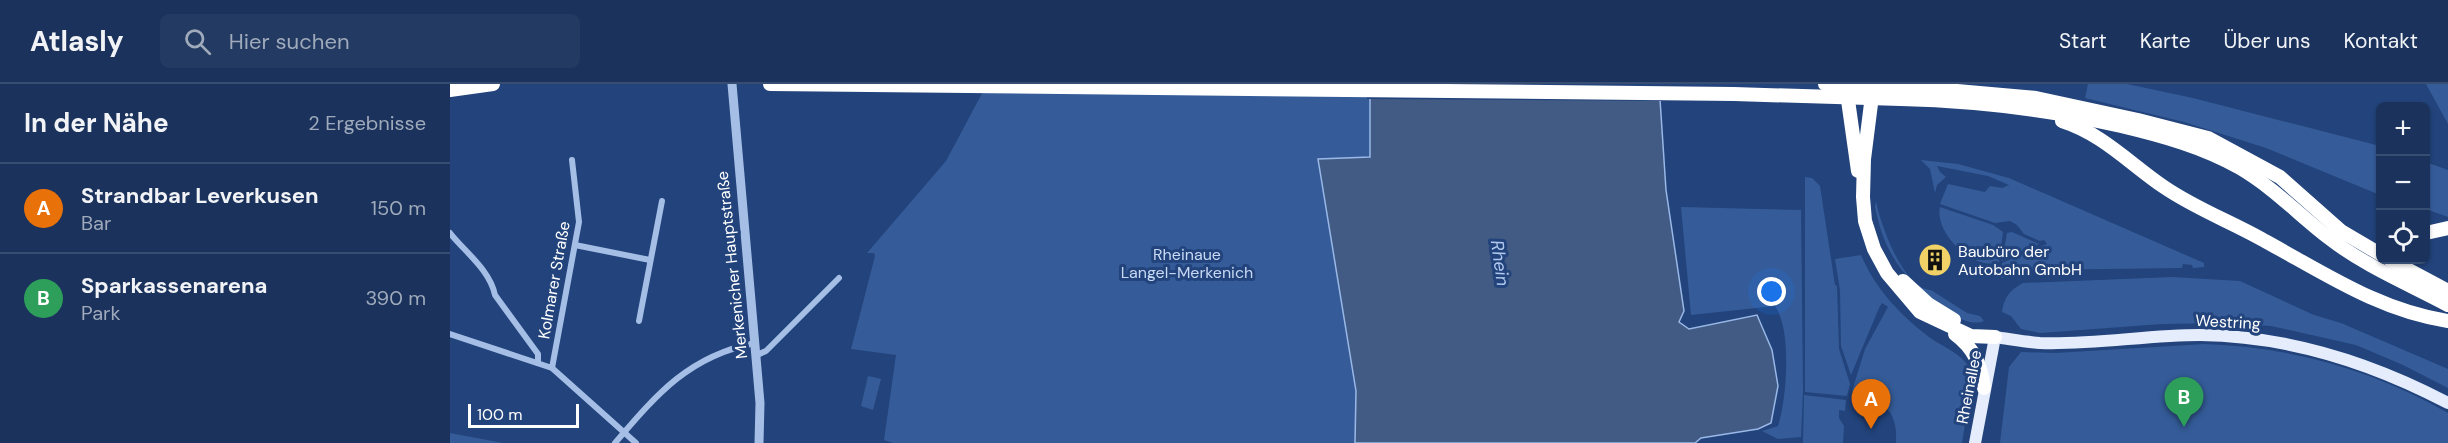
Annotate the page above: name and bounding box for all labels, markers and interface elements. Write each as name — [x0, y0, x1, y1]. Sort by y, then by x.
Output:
search box — [160, 14, 580, 68]
text: Atlasly — [30, 23, 124, 60]
icon: search — [181, 25, 214, 58]
text: Hier suchen — [229, 27, 350, 56]
text: Start — [2059, 27, 2107, 55]
text: Karte — [2140, 27, 2191, 55]
text: Über uns — [2224, 27, 2310, 55]
text: Kontakt — [2343, 27, 2418, 55]
map controls — [2376, 102, 2430, 264]
button: + — [2376, 102, 2430, 156]
text: In der Nähe — [24, 106, 169, 140]
text: 2 Ergebnisse — [308, 110, 426, 136]
button: − — [2376, 156, 2430, 210]
street label: Merkenicher Hauptstraße — [712, 170, 752, 360]
text: Strandbar Leverkusen — [81, 181, 319, 210]
text: A — [36, 195, 51, 221]
text: 150 m — [371, 195, 426, 221]
text: Bar — [81, 210, 111, 236]
button: locate — [2376, 210, 2430, 264]
street label: Kolmarer Straße — [533, 219, 575, 341]
water label: Rhein — [1485, 239, 1515, 287]
place label: Baubüro der Autobahn GmbH — [1958, 241, 2082, 280]
building icon: Baubüro der Autobahn GmbH — [1917, 242, 1953, 278]
park label: Rheinaue Langel-Merkenich — [1121, 244, 1253, 283]
text: Sparkassenarena — [81, 271, 267, 300]
your location — [1757, 277, 1786, 306]
text: B — [37, 285, 50, 311]
text: 390 m — [365, 285, 426, 311]
text: Park — [81, 300, 121, 326]
street label: Westring — [2195, 310, 2261, 334]
street label: Rheinallee — [1952, 348, 1986, 426]
pin: B — [2164, 378, 2204, 427]
pin: A — [1852, 380, 1890, 429]
scale bar — [468, 401, 579, 428]
text: 100 m — [477, 404, 522, 425]

